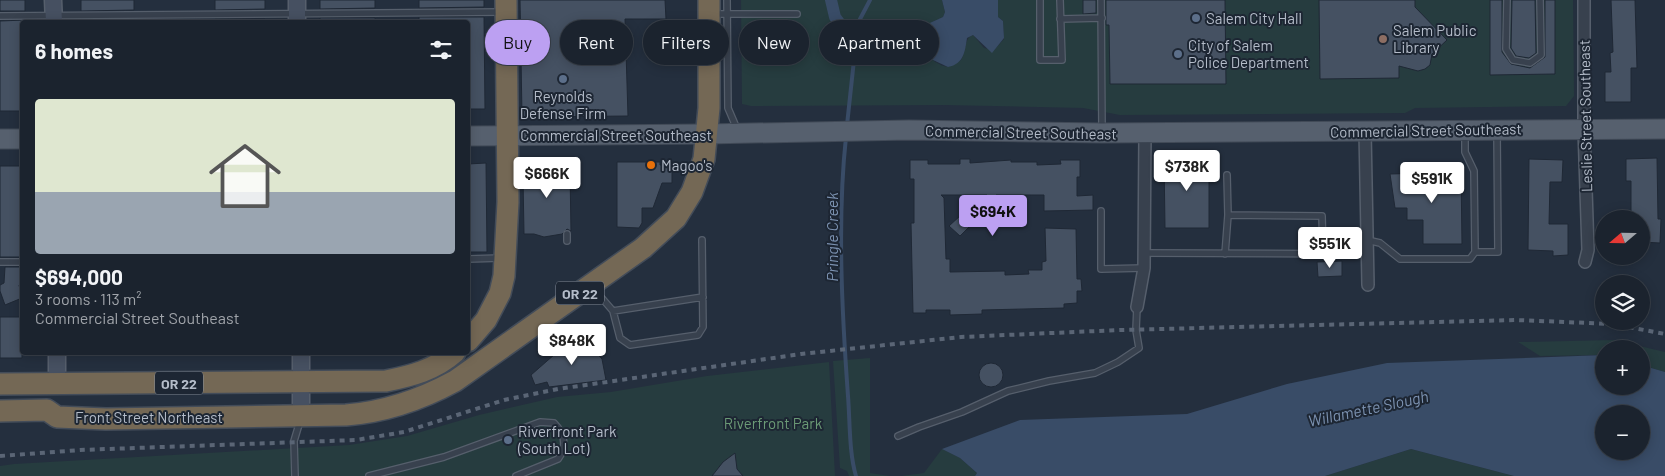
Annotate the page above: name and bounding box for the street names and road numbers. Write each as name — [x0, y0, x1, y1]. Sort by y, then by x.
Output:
street label: Leslie Street Southeast — [1575, 40, 1595, 192]
street label: Commercial Street Southeast — [1330, 119, 1522, 141]
street label: Commercial Street Southeast — [925, 121, 1117, 143]
street label: Commercial Street Southeast — [520, 126, 712, 144]
road number: OR 22 — [556, 282, 604, 304]
road number: OR 22 — [155, 372, 203, 394]
street label: Front Street Northeast — [75, 408, 223, 426]

